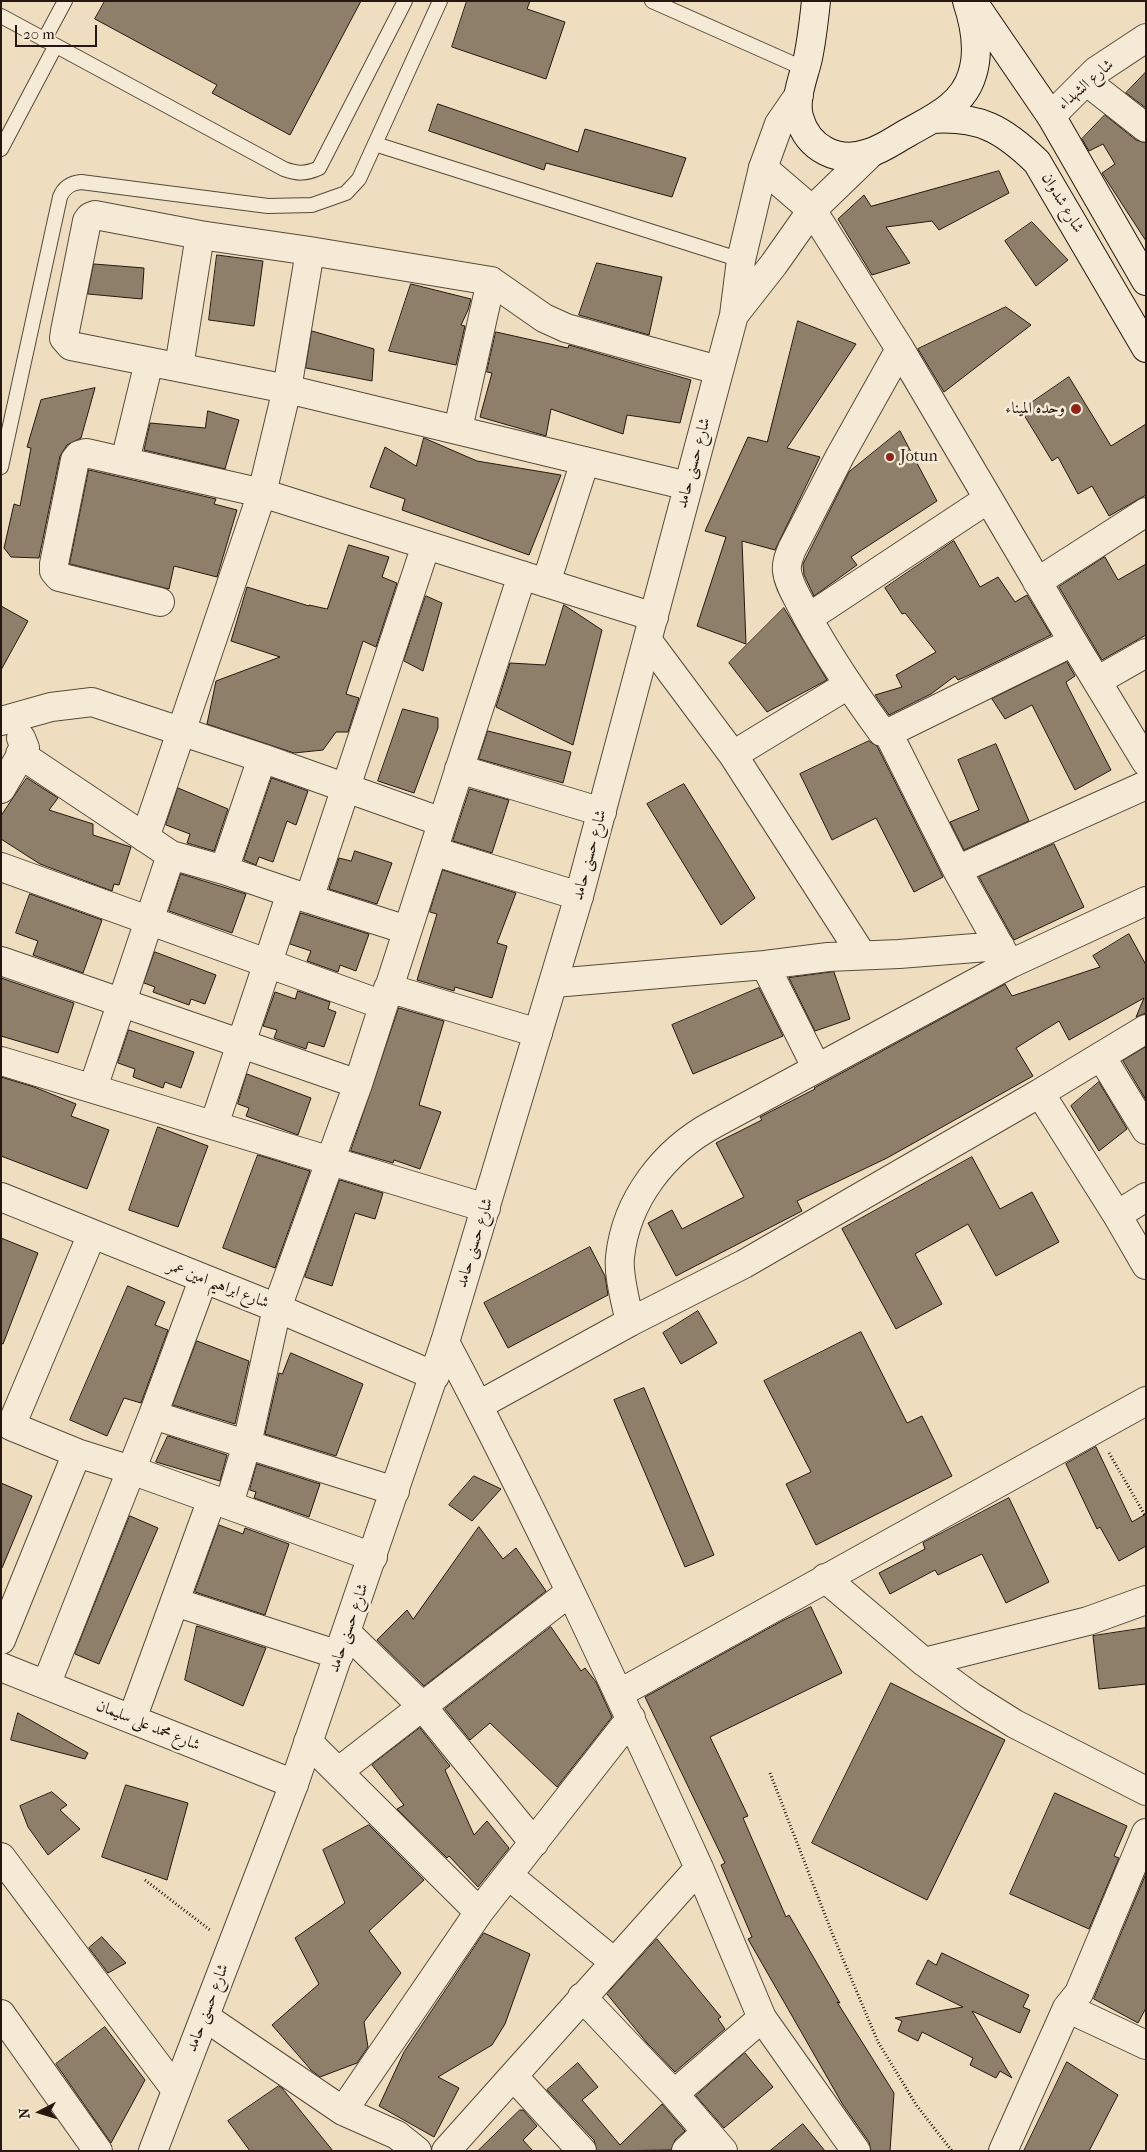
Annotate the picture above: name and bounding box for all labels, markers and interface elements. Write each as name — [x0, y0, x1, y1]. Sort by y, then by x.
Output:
scale bar — [18, 15, 100, 47]
text: 20 m — [23, 25, 55, 43]
street label: شارع الشهداء — [1054, 55, 1118, 115]
street label: شارع شدوان — [1037, 169, 1087, 237]
place label: وحده الميناء — [1005, 399, 1065, 419]
marker: وحده الميناء — [1069, 402, 1083, 416]
street label: شارع حسنى حامد — [673, 416, 715, 510]
place label: Jotun — [900, 447, 938, 467]
marker: Jotun — [884, 451, 896, 463]
street label: شارع حسنى حامد — [569, 808, 611, 902]
street label: شارع حسنى حامد — [452, 1196, 498, 1290]
street label: شارع ابراهيم امين عمر — [164, 1257, 272, 1313]
street label: شارع حسنى حامد — [325, 1581, 373, 1675]
street label: شارع محمد على سليمان — [93, 1696, 203, 1756]
street label: شارع حسنى حامد — [182, 1961, 234, 2055]
north arrow — [15, 2087, 65, 2137]
text: N — [16, 2107, 33, 2119]

